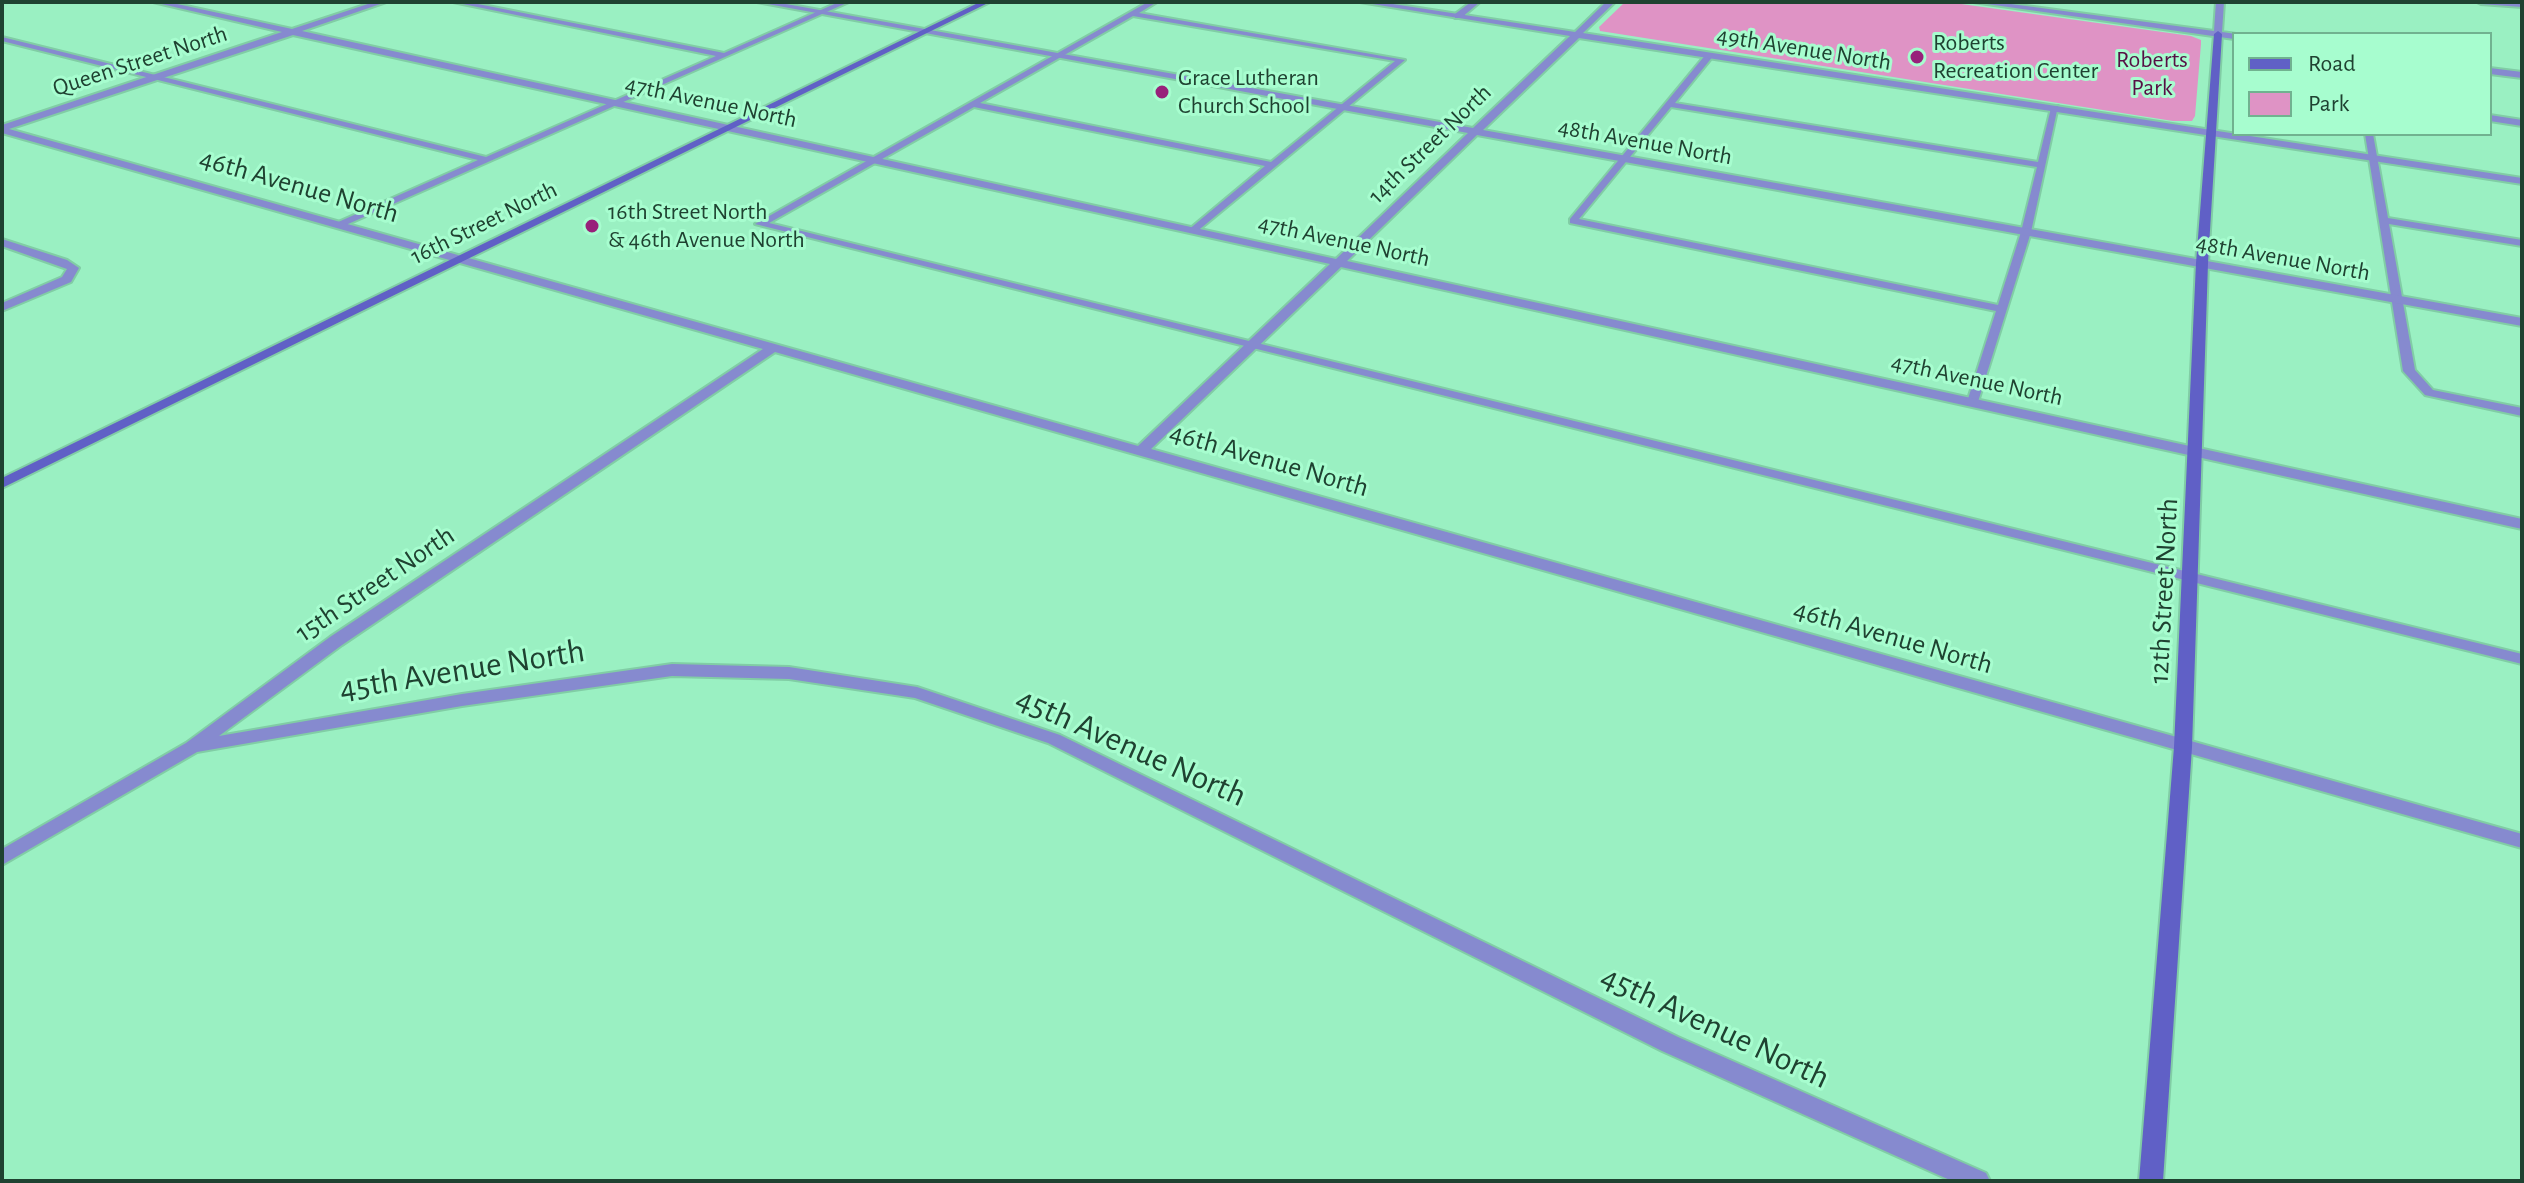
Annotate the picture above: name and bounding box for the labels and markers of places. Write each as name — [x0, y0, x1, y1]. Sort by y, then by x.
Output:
place label: Roberts Recreation Center — [1933, 29, 2098, 85]
marker: Roberts Recreation Center — [1908, 48, 1926, 66]
place label: Grace Lutheran Church School — [1178, 64, 1319, 120]
marker: Grace Lutheran Church School — [1153, 83, 1171, 101]
place label: 16th Street North & 46th Avenue North — [608, 198, 805, 254]
marker: 16th Street North & 46th Avenue North — [583, 217, 601, 235]

